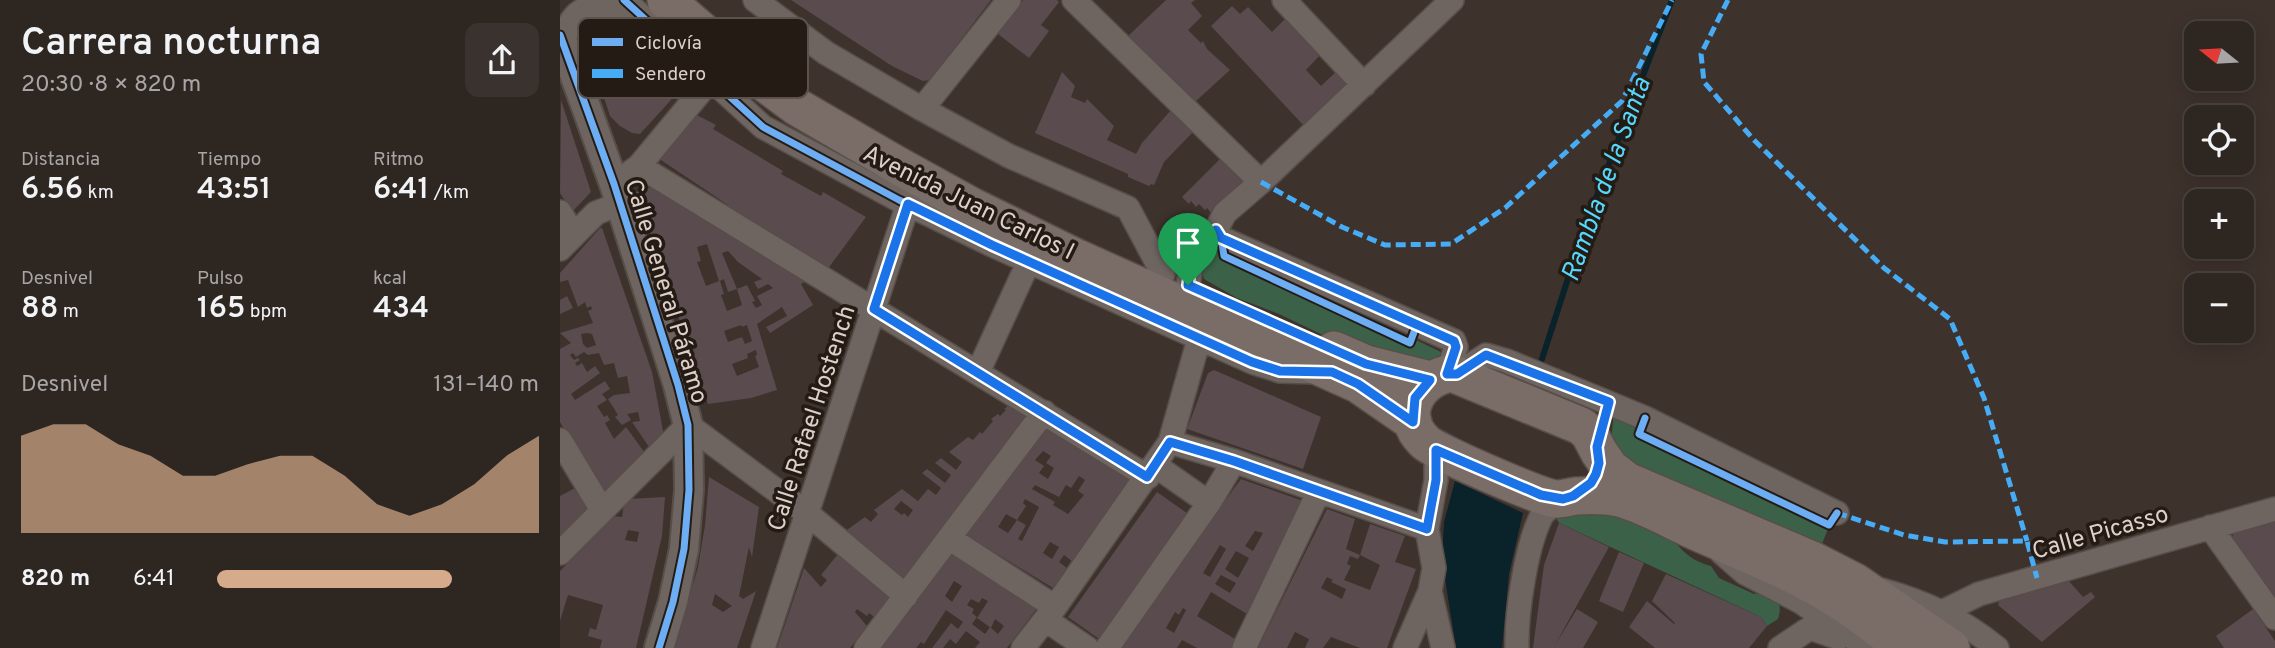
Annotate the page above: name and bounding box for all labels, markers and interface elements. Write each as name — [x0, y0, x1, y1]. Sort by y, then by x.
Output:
legend — [578, 18, 808, 98]
text: Carrera nocturna — [21, 20, 321, 69]
north arrow — [2184, 21, 2254, 91]
map controls — [2184, 21, 2254, 343]
button: share — [465, 23, 539, 97]
text: Ciclovía — [635, 32, 702, 56]
text: Sendero — [635, 63, 706, 87]
text: 20:30 · 8 × 820 m — [21, 71, 201, 100]
water label: Rambla de la Santa — [1555, 73, 1660, 287]
button: locate — [2184, 105, 2254, 175]
street label: Avenida Juan Carlos I — [858, 140, 1079, 268]
text: Distancia — [21, 148, 100, 172]
text: Tiempo — [197, 148, 261, 172]
text: Ritmo — [373, 148, 424, 172]
text: 6.56 — [21, 172, 83, 209]
text: 43:51 — [197, 172, 271, 209]
text: 6:41 — [373, 172, 429, 209]
street label: Calle General Páramo — [617, 176, 713, 407]
text: km — [83, 181, 114, 205]
text: /km — [429, 181, 469, 205]
button: + — [2184, 189, 2254, 259]
pin — [1158, 213, 1218, 285]
icon: arrive — [1169, 224, 1207, 262]
text: Desnivel — [21, 267, 93, 291]
text: Pulso — [197, 267, 244, 291]
text: kcal — [373, 267, 407, 291]
button: − — [2184, 273, 2254, 343]
text: 88 — [21, 291, 58, 328]
text: 165 — [197, 291, 245, 328]
text: 434 — [373, 291, 429, 328]
text: m — [58, 300, 79, 324]
text: bpm — [245, 300, 287, 324]
street label: Calle Rafael Hostench — [762, 302, 864, 535]
text: Desnivel — [21, 371, 108, 400]
text: 131–140 m — [433, 371, 539, 400]
street label: Calle Picasso — [2029, 500, 2172, 568]
text: 820 m — [21, 565, 90, 594]
text: 6:41 — [133, 565, 175, 594]

